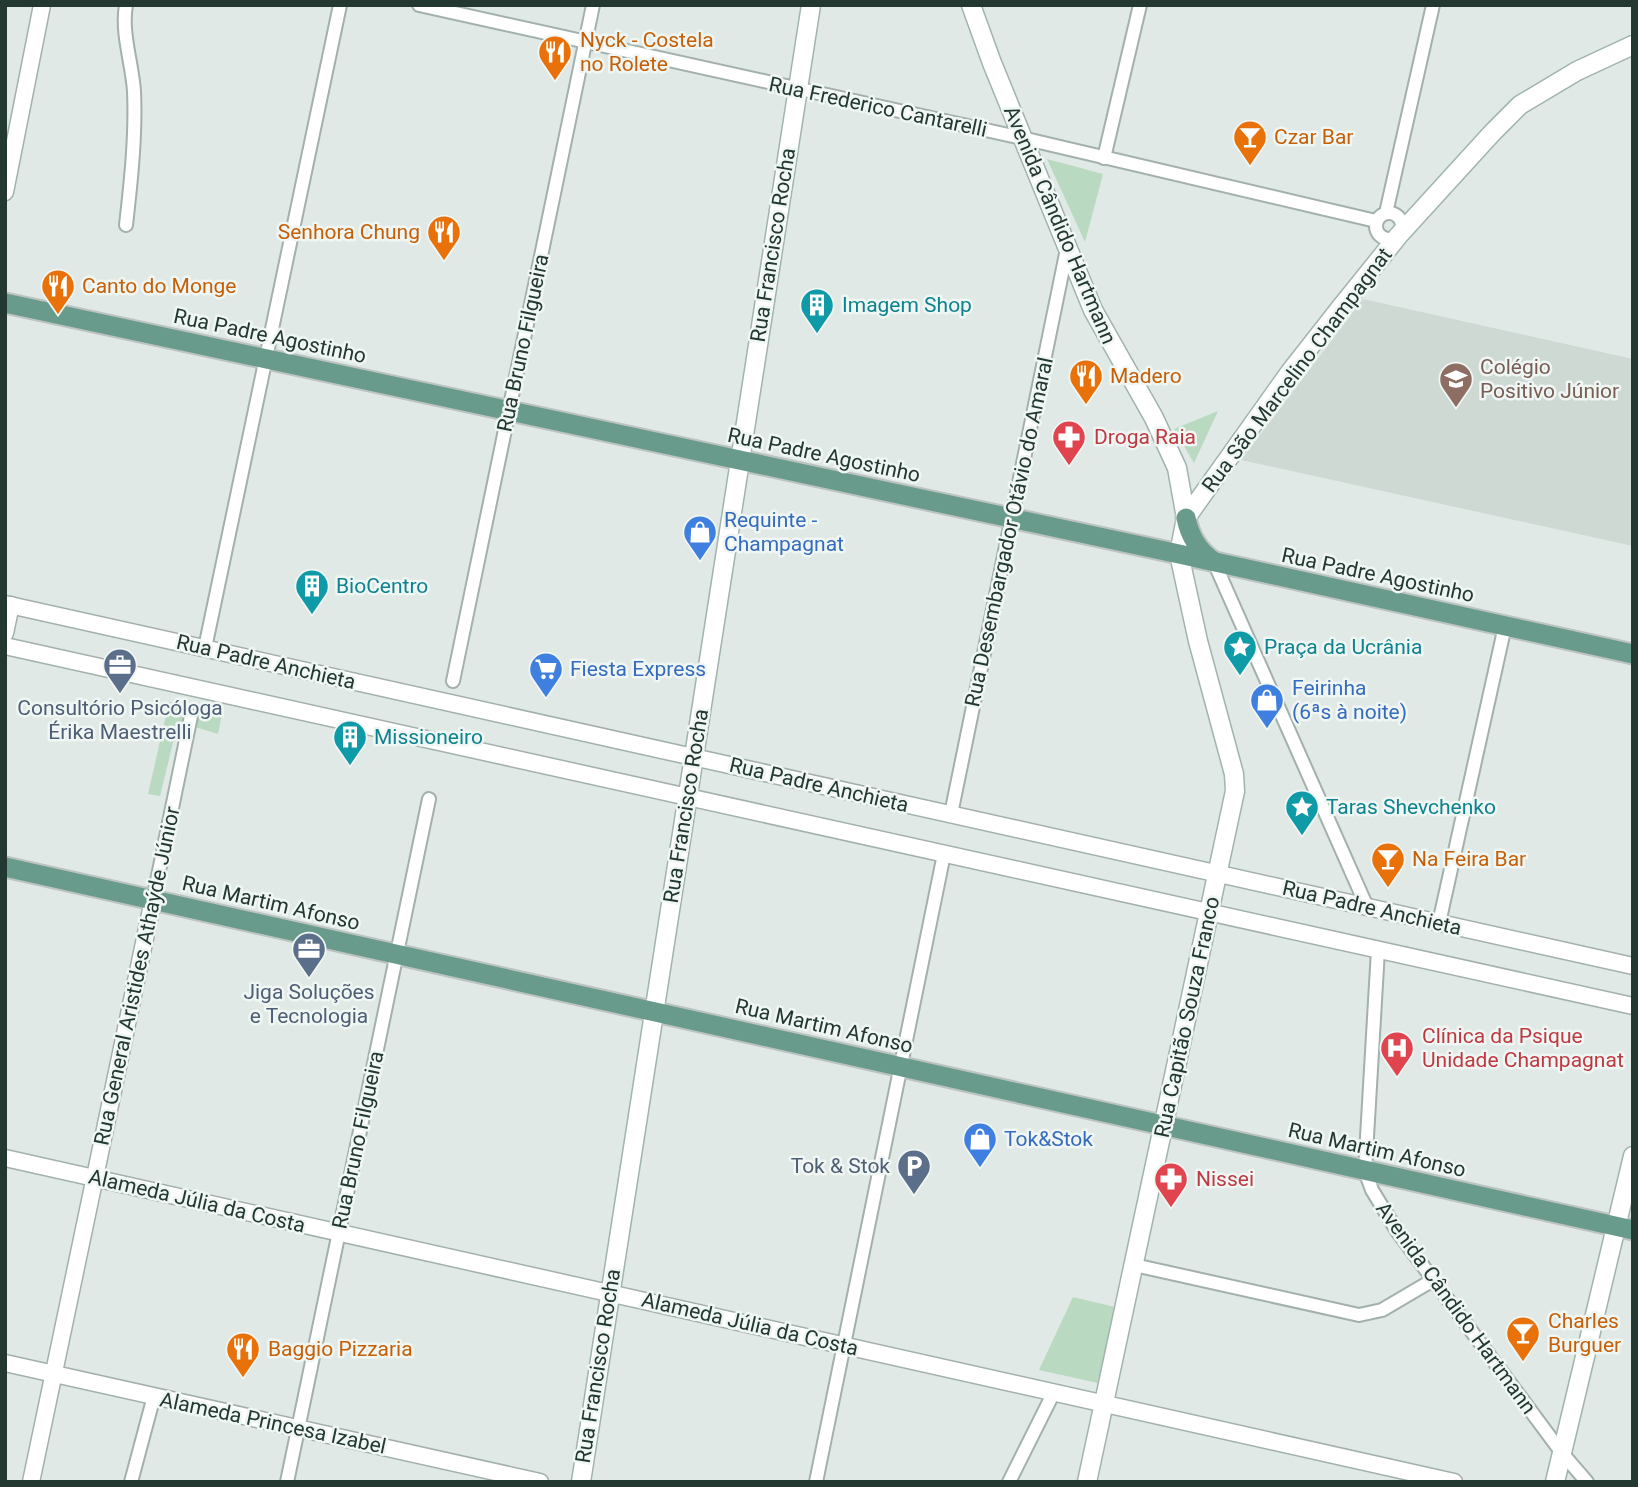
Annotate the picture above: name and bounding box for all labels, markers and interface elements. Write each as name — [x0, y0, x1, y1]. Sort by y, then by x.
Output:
place label: Nyck - Costela no Rolete — [580, 28, 714, 76]
restaurant icon: Nyck - Costela no Rolete — [536, 33, 574, 82]
street label: Rua Frederico Cantarelli — [767, 72, 989, 142]
street label: Avenida Cândido Hartmann — [999, 102, 1121, 348]
bar icon: Czar Bar — [1231, 118, 1269, 167]
place label: Czar Bar — [1274, 125, 1353, 149]
street label: Rua Francisco Rocha — [746, 146, 800, 344]
restaurant icon: Senhora Chung — [425, 213, 463, 262]
place label: Senhora Chung — [278, 220, 420, 244]
street label: Rua São Marcelino Champagnat — [1197, 243, 1397, 497]
street label: Rua Bruno Filgueira — [492, 252, 554, 434]
restaurant icon: Canto do Monge — [39, 267, 77, 316]
place label: Canto do Monge — [82, 274, 236, 298]
building icon: Imagem Shop — [798, 286, 836, 335]
place label: Imagem Shop — [842, 293, 972, 317]
street label: Rua Padre Agostinho — [172, 304, 368, 368]
street label: Rua Desembargador Otávio do Amaral — [960, 355, 1058, 709]
place label: Colégio Positivo Júnior — [1480, 355, 1619, 403]
restaurant icon: Madero — [1067, 357, 1105, 406]
school or university icon: Colégio Positivo Júnior — [1437, 360, 1475, 409]
place label: Madero — [1110, 364, 1182, 388]
pharmacy icon: Droga Raia — [1050, 418, 1088, 467]
street label: Rua Padre Agostinho — [726, 423, 922, 487]
place label: Droga Raia — [1094, 425, 1196, 449]
place label: Requinte - Champagnat — [724, 508, 844, 556]
shop icon: Requinte - Champagnat — [681, 513, 719, 562]
street label: Rua Padre Agostinho — [1280, 543, 1476, 607]
building icon: BioCentro — [293, 567, 331, 616]
place label: BioCentro — [336, 574, 428, 598]
place icon: Praça da Ucrânia — [1221, 628, 1259, 677]
street label: Rua Padre Anchieta — [174, 630, 358, 694]
place label: Praça da Ucrânia — [1264, 635, 1422, 659]
office icon: Consultório Psicóloga Érika Maestrelli — [101, 646, 139, 695]
supermarket icon: Fiesta Express — [527, 650, 565, 699]
place label: Fiesta Express — [570, 657, 706, 681]
place label: Feirinha (6ªs à noite) — [1292, 676, 1407, 724]
shop icon: Feirinha (6ªs à noite) — [1248, 681, 1286, 730]
place label: Consultório Psicóloga Érika Maestrelli — [17, 696, 223, 744]
street label: Rua Francisco Rocha — [659, 707, 713, 905]
building icon: Missioneiro — [331, 718, 369, 767]
place label: Missioneiro — [374, 725, 483, 749]
street label: Rua Padre Anchieta — [727, 753, 911, 817]
place icon: Taras Shevchenko — [1283, 788, 1321, 837]
place label: Taras Shevchenko — [1326, 795, 1496, 819]
street label: Rua General Aristides Athaýde Júnior — [89, 804, 185, 1148]
bar icon: Na Feira Bar — [1369, 840, 1407, 889]
place label: Na Feira Bar — [1412, 847, 1526, 871]
street label: Rua Martim Afonso — [180, 871, 362, 935]
street label: Rua Padre Anchieta — [1280, 876, 1464, 940]
street label: Rua Capitão Souza Franco — [1150, 894, 1224, 1140]
office icon: Jiga Soluções e Tecnologia — [290, 930, 328, 979]
place label: Jiga Soluções e Tecnologia — [243, 980, 375, 1028]
street label: Rua Martim Afonso — [733, 994, 915, 1058]
place label: Clínica da Psique Unidade Champagnat — [1422, 1024, 1624, 1072]
hospital icon: Clínica da Psique Unidade Champagnat — [1378, 1029, 1416, 1078]
street label: Rua Bruno Filgueira — [327, 1049, 389, 1231]
street label: Rua Martim Afonso — [1286, 1118, 1468, 1182]
shop icon: Tok&Stok — [961, 1120, 999, 1169]
place label: Tok&Stok — [1004, 1127, 1093, 1151]
parking icon: Tok & Stok — [895, 1147, 933, 1196]
place label: Tok & Stok — [791, 1154, 890, 1178]
pharmacy icon: Nissei — [1152, 1160, 1190, 1209]
street label: Alameda Júlia da Costa — [86, 1164, 308, 1238]
place label: Nissei — [1196, 1167, 1254, 1191]
street label: Avenida Cândido Hartmann — [1371, 1197, 1541, 1419]
street label: Rua Francisco Rocha — [571, 1267, 625, 1465]
street label: Alameda Júlia da Costa — [639, 1287, 861, 1361]
place label: Charles Burguer — [1548, 1309, 1621, 1357]
bar icon: Charles Burguer — [1504, 1314, 1542, 1363]
restaurant icon: Baggio Pizzaria — [224, 1330, 262, 1379]
place label: Baggio Pizzaria — [268, 1337, 413, 1361]
street label: Alameda Princesa Izabel — [158, 1387, 388, 1459]

